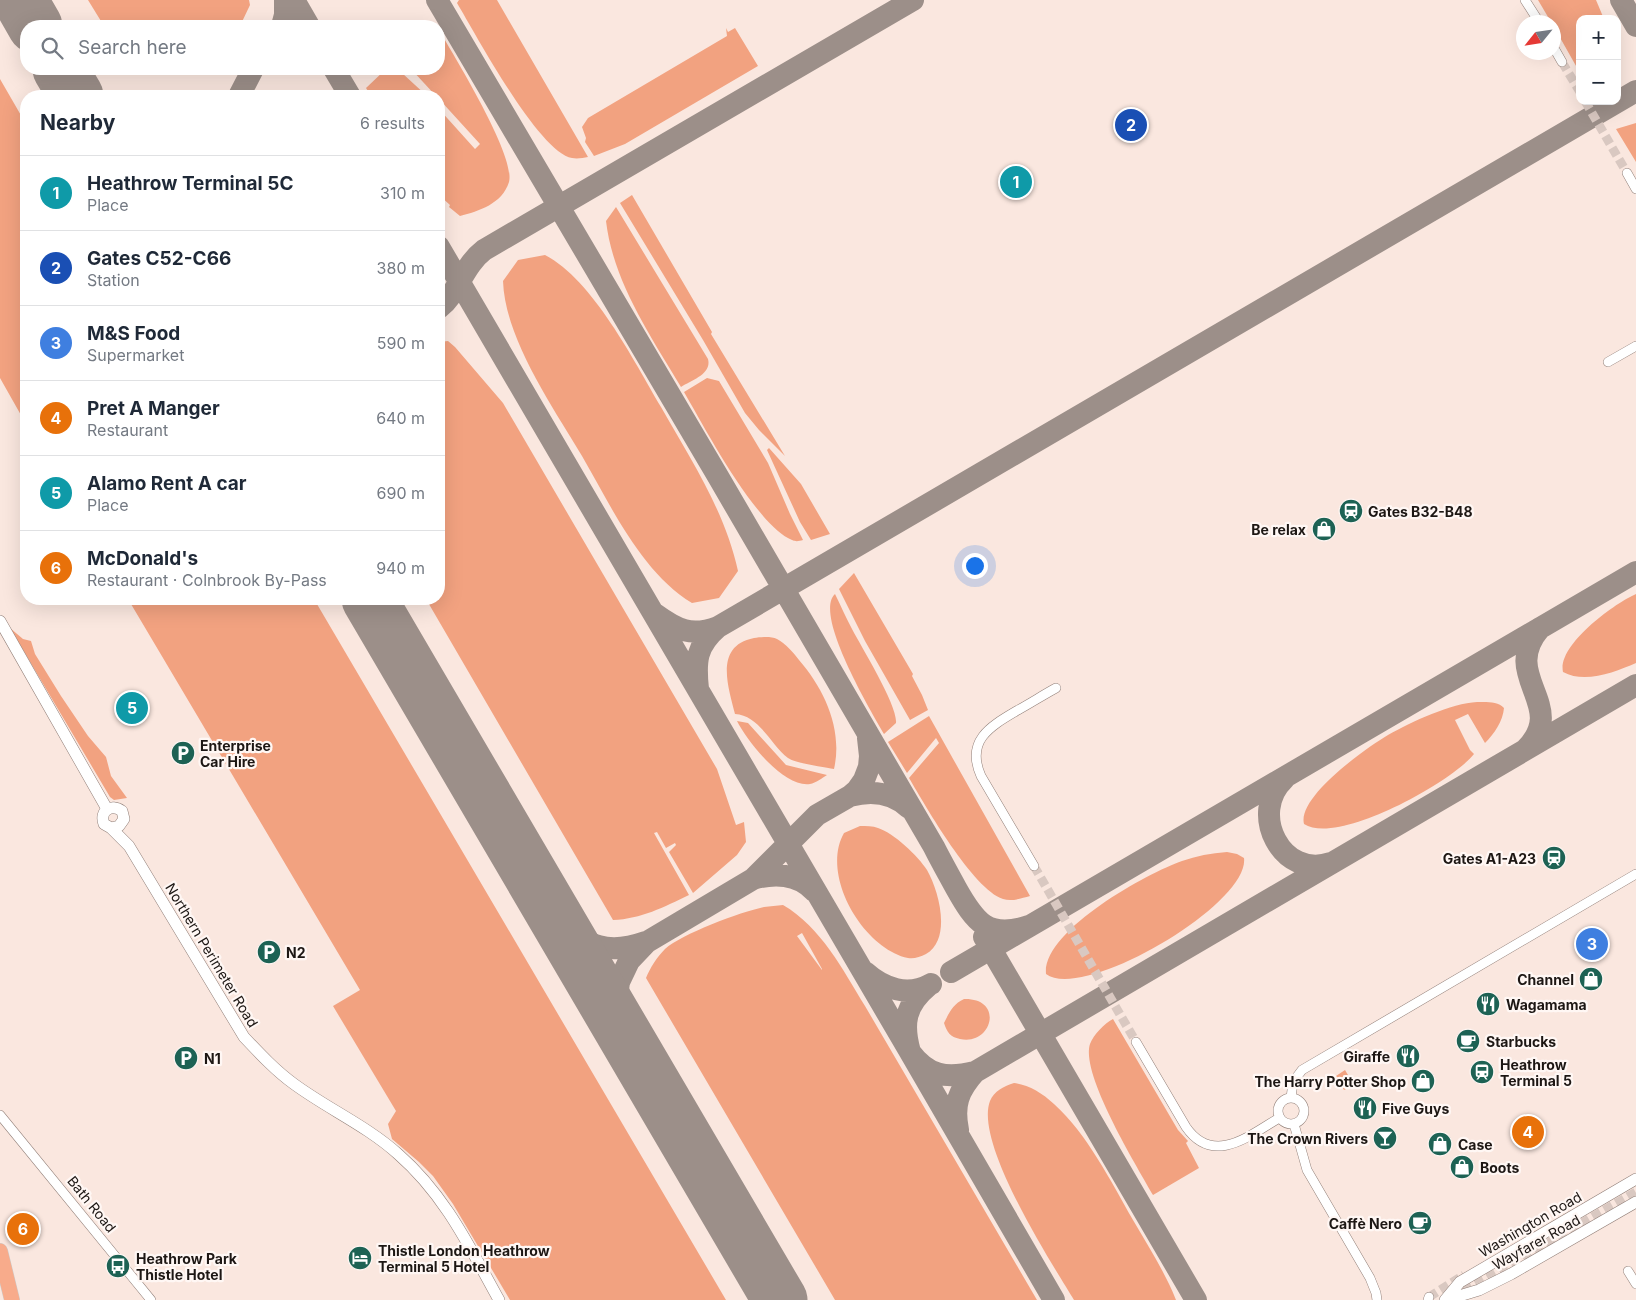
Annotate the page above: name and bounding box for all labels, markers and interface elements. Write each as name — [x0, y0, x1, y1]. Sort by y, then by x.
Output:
north arrow — [1516, 15, 1561, 60]
map controls — [1576, 15, 1621, 105]
button: + — [1576, 15, 1621, 60]
search box — [20, 20, 445, 75]
icon: search — [38, 34, 66, 62]
text: Search here — [78, 36, 187, 59]
button: − — [1576, 60, 1621, 105]
pin: 2 — [1115, 106, 1147, 144]
text: Nearby — [40, 110, 115, 135]
text: 6 results — [360, 113, 425, 133]
pin: 1 — [1000, 163, 1032, 201]
text: Heathrow Terminal 5C — [87, 172, 293, 195]
text: 1 — [53, 183, 59, 203]
text: 310 m — [380, 183, 425, 203]
text: Place — [87, 195, 129, 215]
text: Gates C52-C66 — [87, 247, 231, 270]
text: 2 — [51, 258, 61, 278]
text: 380 m — [377, 258, 425, 278]
text: Station — [87, 270, 140, 290]
text: M&S Food — [87, 322, 180, 345]
text: 3 — [51, 333, 61, 353]
text: 590 m — [377, 333, 425, 353]
text: Supermarket — [87, 345, 184, 365]
text: Pret A Manger — [87, 397, 220, 420]
text: 4 — [51, 408, 61, 428]
text: 640 m — [376, 408, 425, 428]
text: Restaurant — [87, 420, 168, 440]
text: Alamo Rent A car — [87, 472, 247, 495]
text: 5 — [51, 483, 61, 503]
text: 690 m — [377, 483, 425, 503]
text: Place — [87, 495, 129, 515]
station icon: Gates B32-B48 — [1338, 498, 1364, 524]
place label: Gates B32-B48 — [1368, 503, 1473, 520]
shop icon: Be relax — [1311, 516, 1337, 542]
place label: Be relax — [1251, 521, 1306, 538]
text: McDonald's — [87, 547, 198, 570]
your location — [962, 553, 988, 579]
text: 6 — [51, 558, 61, 578]
text: 940 m — [376, 558, 425, 578]
text: Restaurant · Colnbrook By-Pass — [87, 570, 327, 590]
pin: 5 — [116, 689, 148, 727]
place label: Enterprise Car Hire — [200, 737, 271, 770]
parking icon: Enterprise Car Hire — [170, 740, 196, 766]
station icon: Gates A1-A23 — [1541, 845, 1567, 871]
place label: Gates A1-A23 — [1443, 850, 1536, 867]
street label: Northern Perimeter Road — [162, 880, 262, 1030]
pin: 3 — [1576, 925, 1608, 963]
parking icon: N2 — [256, 939, 282, 965]
place label: N2 — [286, 944, 306, 961]
shop icon: Channel — [1578, 966, 1604, 992]
place label: Channel — [1517, 971, 1574, 988]
restaurant icon: Wagamama — [1475, 991, 1501, 1017]
place label: Wagamama — [1506, 996, 1587, 1013]
cafe icon: Starbucks — [1455, 1028, 1481, 1054]
place label: Starbucks — [1486, 1033, 1556, 1050]
restaurant icon: Giraffe — [1395, 1043, 1421, 1069]
parking icon: N1 — [173, 1045, 199, 1071]
place label: Giraffe — [1343, 1048, 1390, 1065]
place label: N1 — [204, 1050, 221, 1067]
place label: Heathrow Terminal 5 — [1500, 1056, 1572, 1089]
station icon: Heathrow Terminal 5 — [1469, 1059, 1495, 1085]
shop icon: The Harry Potter Shop — [1410, 1068, 1436, 1094]
place label: The Harry Potter Shop — [1254, 1073, 1406, 1090]
restaurant icon: Five Guys — [1352, 1095, 1378, 1121]
place label: Five Guys — [1382, 1100, 1449, 1117]
pin: 4 — [1512, 1113, 1544, 1151]
bar icon: The Crown Rivers — [1372, 1125, 1398, 1151]
place label: The Crown Rivers — [1247, 1130, 1368, 1147]
shop icon: Case — [1427, 1131, 1453, 1157]
place label: Case — [1458, 1136, 1493, 1153]
shop icon: Boots — [1449, 1154, 1475, 1180]
place label: Boots — [1480, 1159, 1519, 1176]
street label: Bath Road — [64, 1172, 120, 1236]
street label: Washington Road — [1476, 1188, 1584, 1260]
pin: 6 — [7, 1210, 39, 1248]
cafe icon: Caffè Nero — [1407, 1210, 1433, 1236]
street label: Wayfarer Road — [1489, 1211, 1583, 1273]
place label: Caffè Nero — [1329, 1215, 1402, 1232]
place label: Thistle London Heathrow Terminal 5 Hotel — [378, 1242, 550, 1275]
hotel icon: Thistle London Heathrow Terminal 5 Hotel — [347, 1245, 373, 1271]
place label: Heathrow Park Thistle Hotel — [136, 1250, 238, 1283]
bus stop icon: Heathrow Park Thistle Hotel — [105, 1253, 131, 1279]

